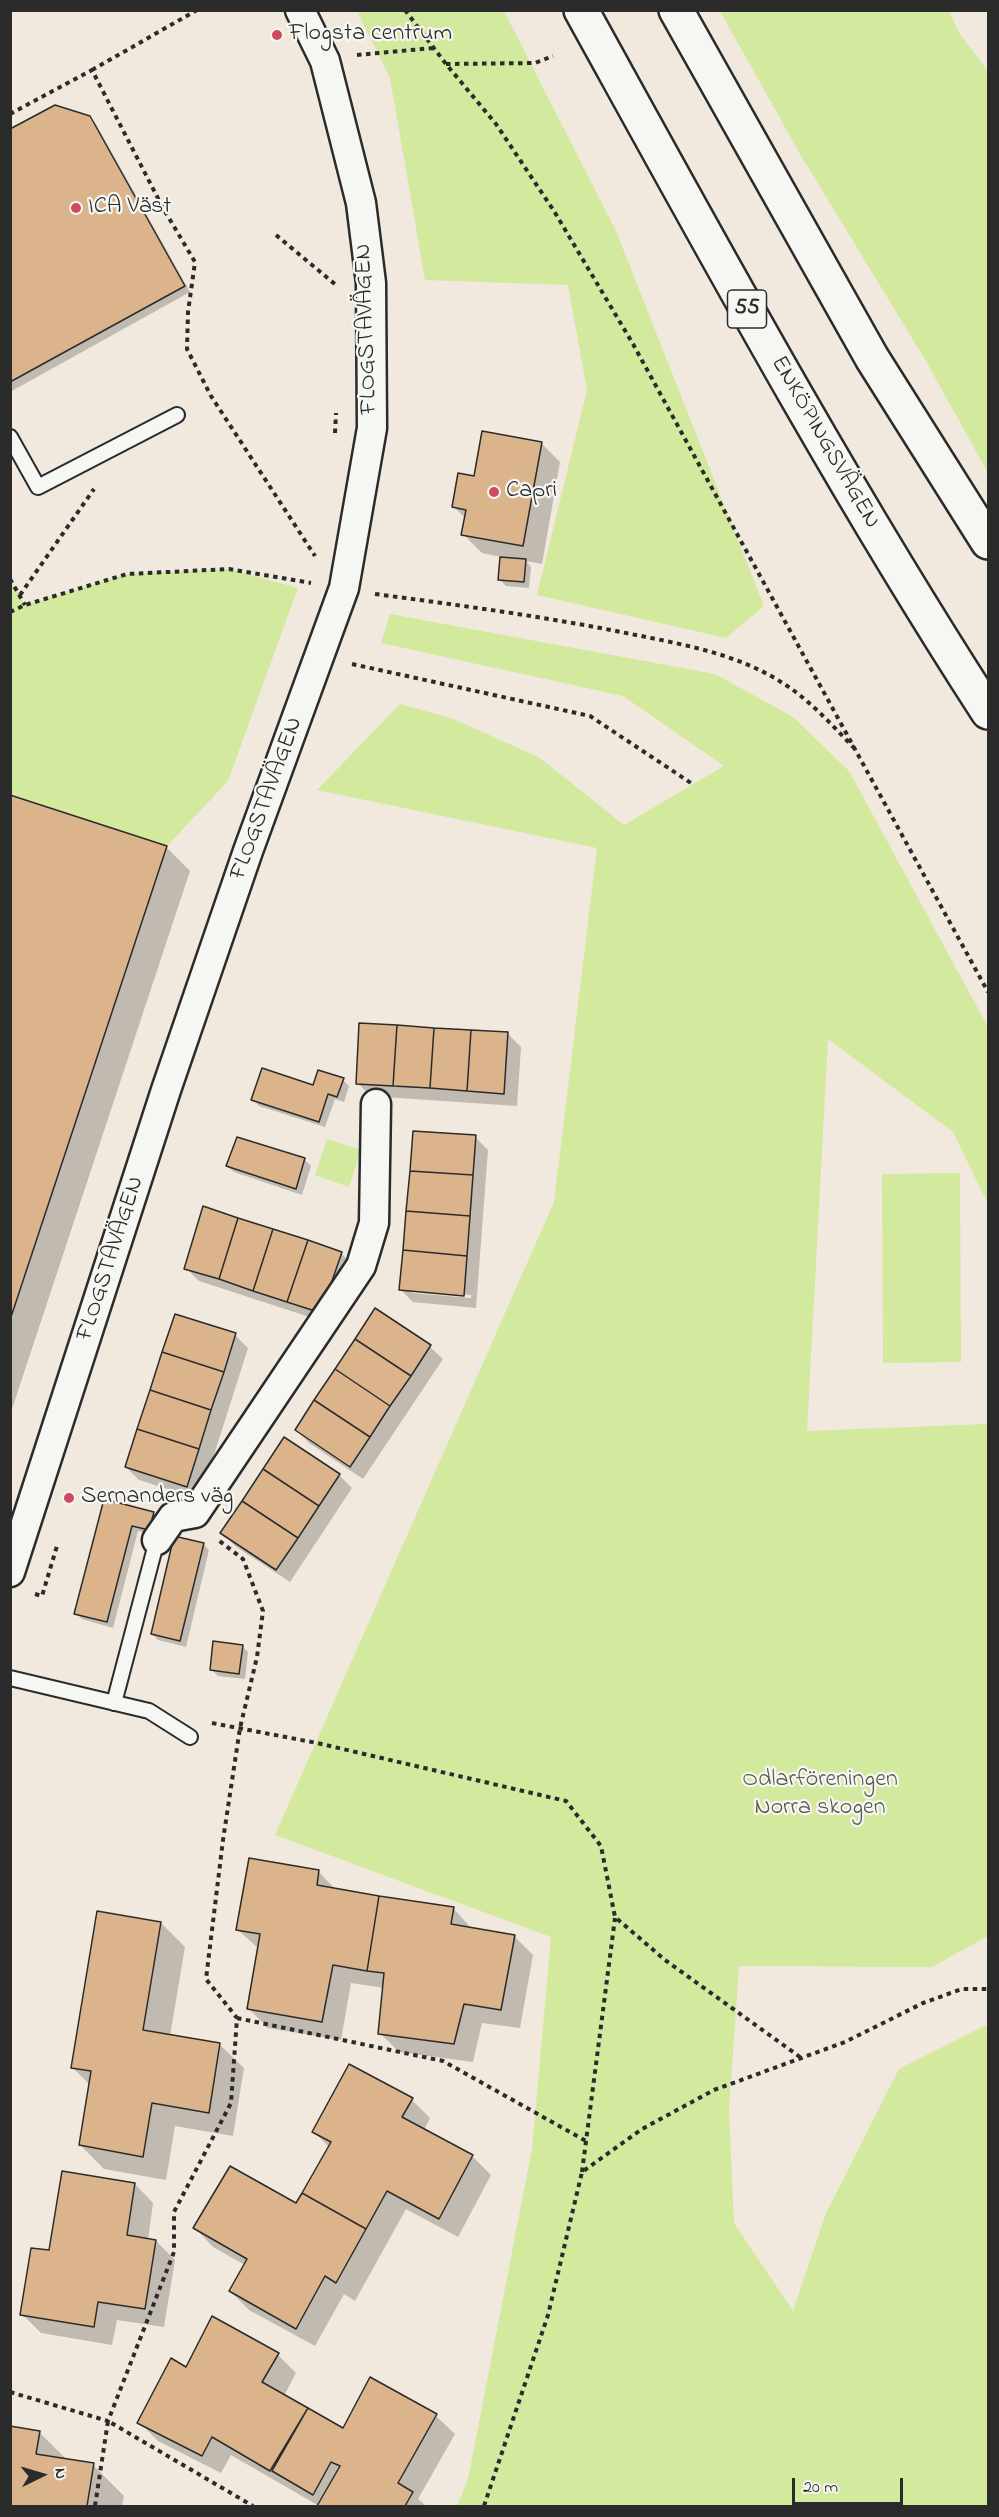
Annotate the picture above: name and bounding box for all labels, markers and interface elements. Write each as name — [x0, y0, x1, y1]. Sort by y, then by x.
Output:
place label: Flogsta centrum — [289, 21, 452, 49]
marker: Flogsta centrum — [270, 28, 284, 42]
place label: ICA Väst — [88, 194, 171, 222]
marker: ICA Väst — [69, 201, 83, 215]
street label: FLOGSTAVÄGEN — [351, 243, 385, 415]
road number: 55 — [728, 290, 766, 328]
street label: ENKÖPINGSVÄGEN — [763, 351, 885, 535]
place label: Capri — [506, 478, 557, 506]
marker: Capri — [487, 485, 501, 499]
street label: FLOGSTAVÄGEN — [225, 714, 311, 884]
street label: FLOGSTAVÄGEN — [72, 1173, 152, 1345]
place label: Sernanders väg — [81, 1484, 233, 1512]
marker: Sernanders väg — [62, 1491, 76, 1505]
park label: Odlarföreningen Norra skogen — [742, 1767, 898, 1823]
north arrow — [12, 2445, 72, 2505]
scale bar — [795, 2466, 906, 2504]
text: N — [48, 2467, 72, 2480]
text: 20 m — [803, 2475, 838, 2501]

